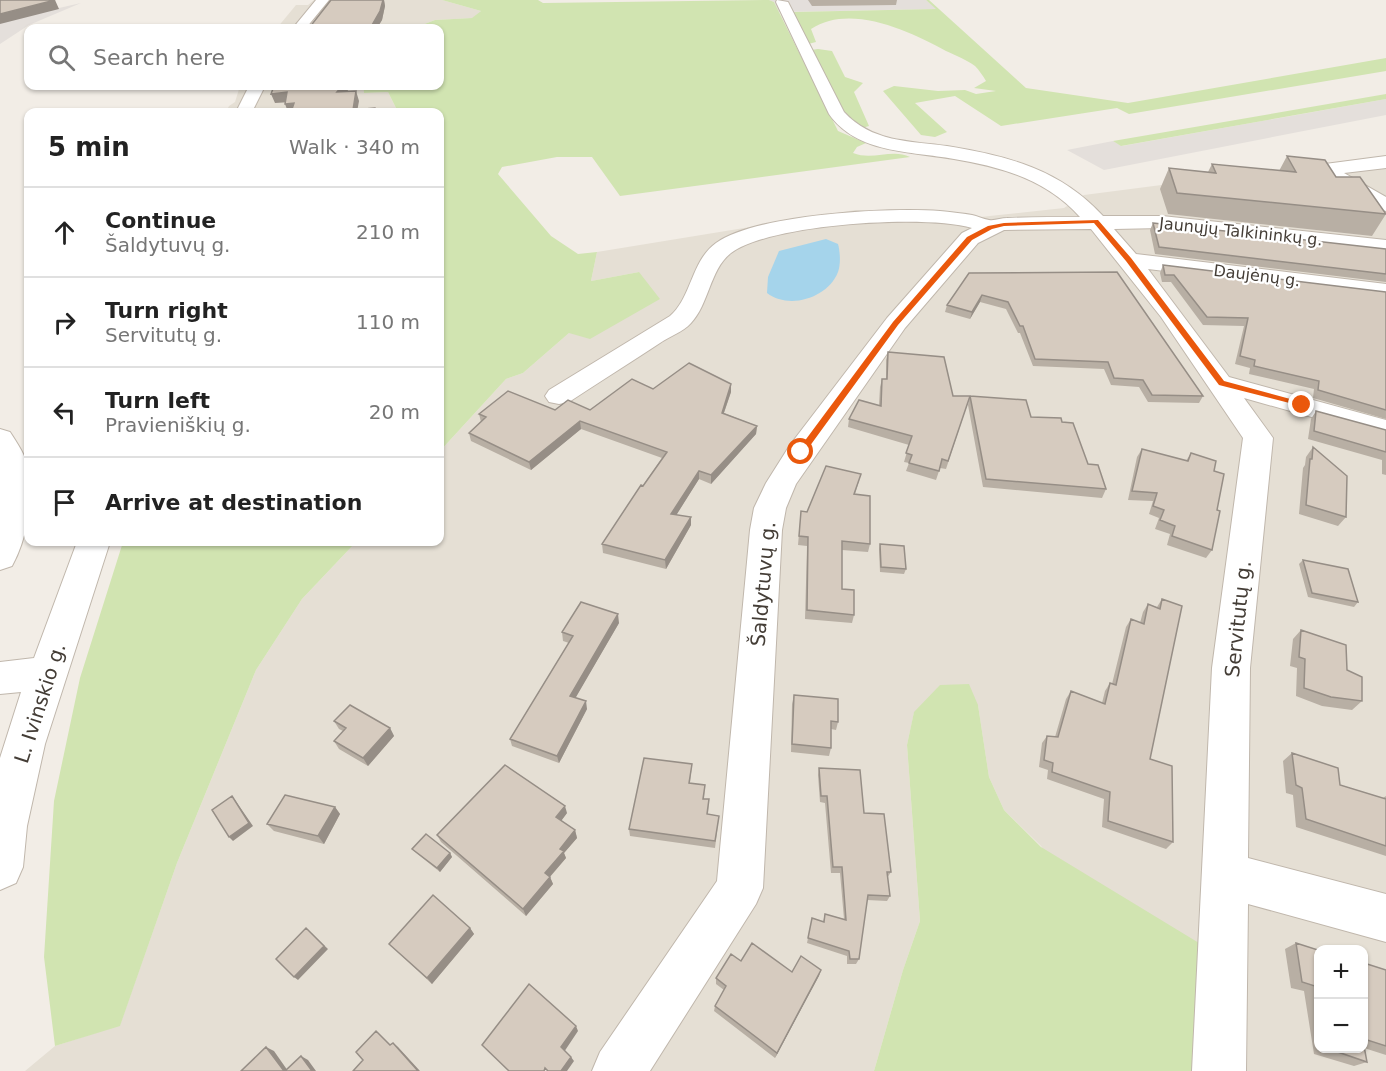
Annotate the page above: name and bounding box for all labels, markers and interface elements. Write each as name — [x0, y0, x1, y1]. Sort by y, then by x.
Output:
search box — [24, 24, 444, 90]
icon: search — [45, 41, 78, 74]
text: Search here — [93, 45, 225, 70]
text: 5 min — [48, 132, 130, 162]
text: Walk · 340 m — [289, 135, 420, 159]
text: Continue — [105, 208, 216, 233]
street label: Jaunųjų Talkininkų g. — [1157, 213, 1324, 250]
icon: ahead — [48, 216, 81, 249]
text: 210 m — [356, 220, 420, 244]
text: Šaldytuvų g. — [105, 233, 230, 257]
street label: Daujėnų g. — [1213, 261, 1301, 290]
text: Turn right — [105, 298, 228, 323]
icon: right — [48, 306, 81, 339]
text: 110 m — [356, 310, 420, 334]
text: Servitutų g. — [105, 323, 222, 347]
text: Turn left — [105, 388, 210, 413]
route end — [1288, 391, 1314, 417]
icon: left — [48, 396, 81, 429]
text: 20 m — [369, 400, 420, 424]
text: Pravieniškių g. — [105, 413, 251, 437]
route start — [787, 438, 813, 464]
icon: arrive — [48, 486, 81, 519]
text: Arrive at destination — [105, 490, 362, 515]
street label: Šaldytuvų g. — [746, 520, 780, 648]
street label: Servitutų g. — [1220, 560, 1256, 678]
street label: L. Ivinskio g. — [9, 640, 71, 766]
map controls — [1314, 945, 1368, 1053]
button: + — [1314, 945, 1368, 999]
button: − — [1314, 999, 1368, 1053]

